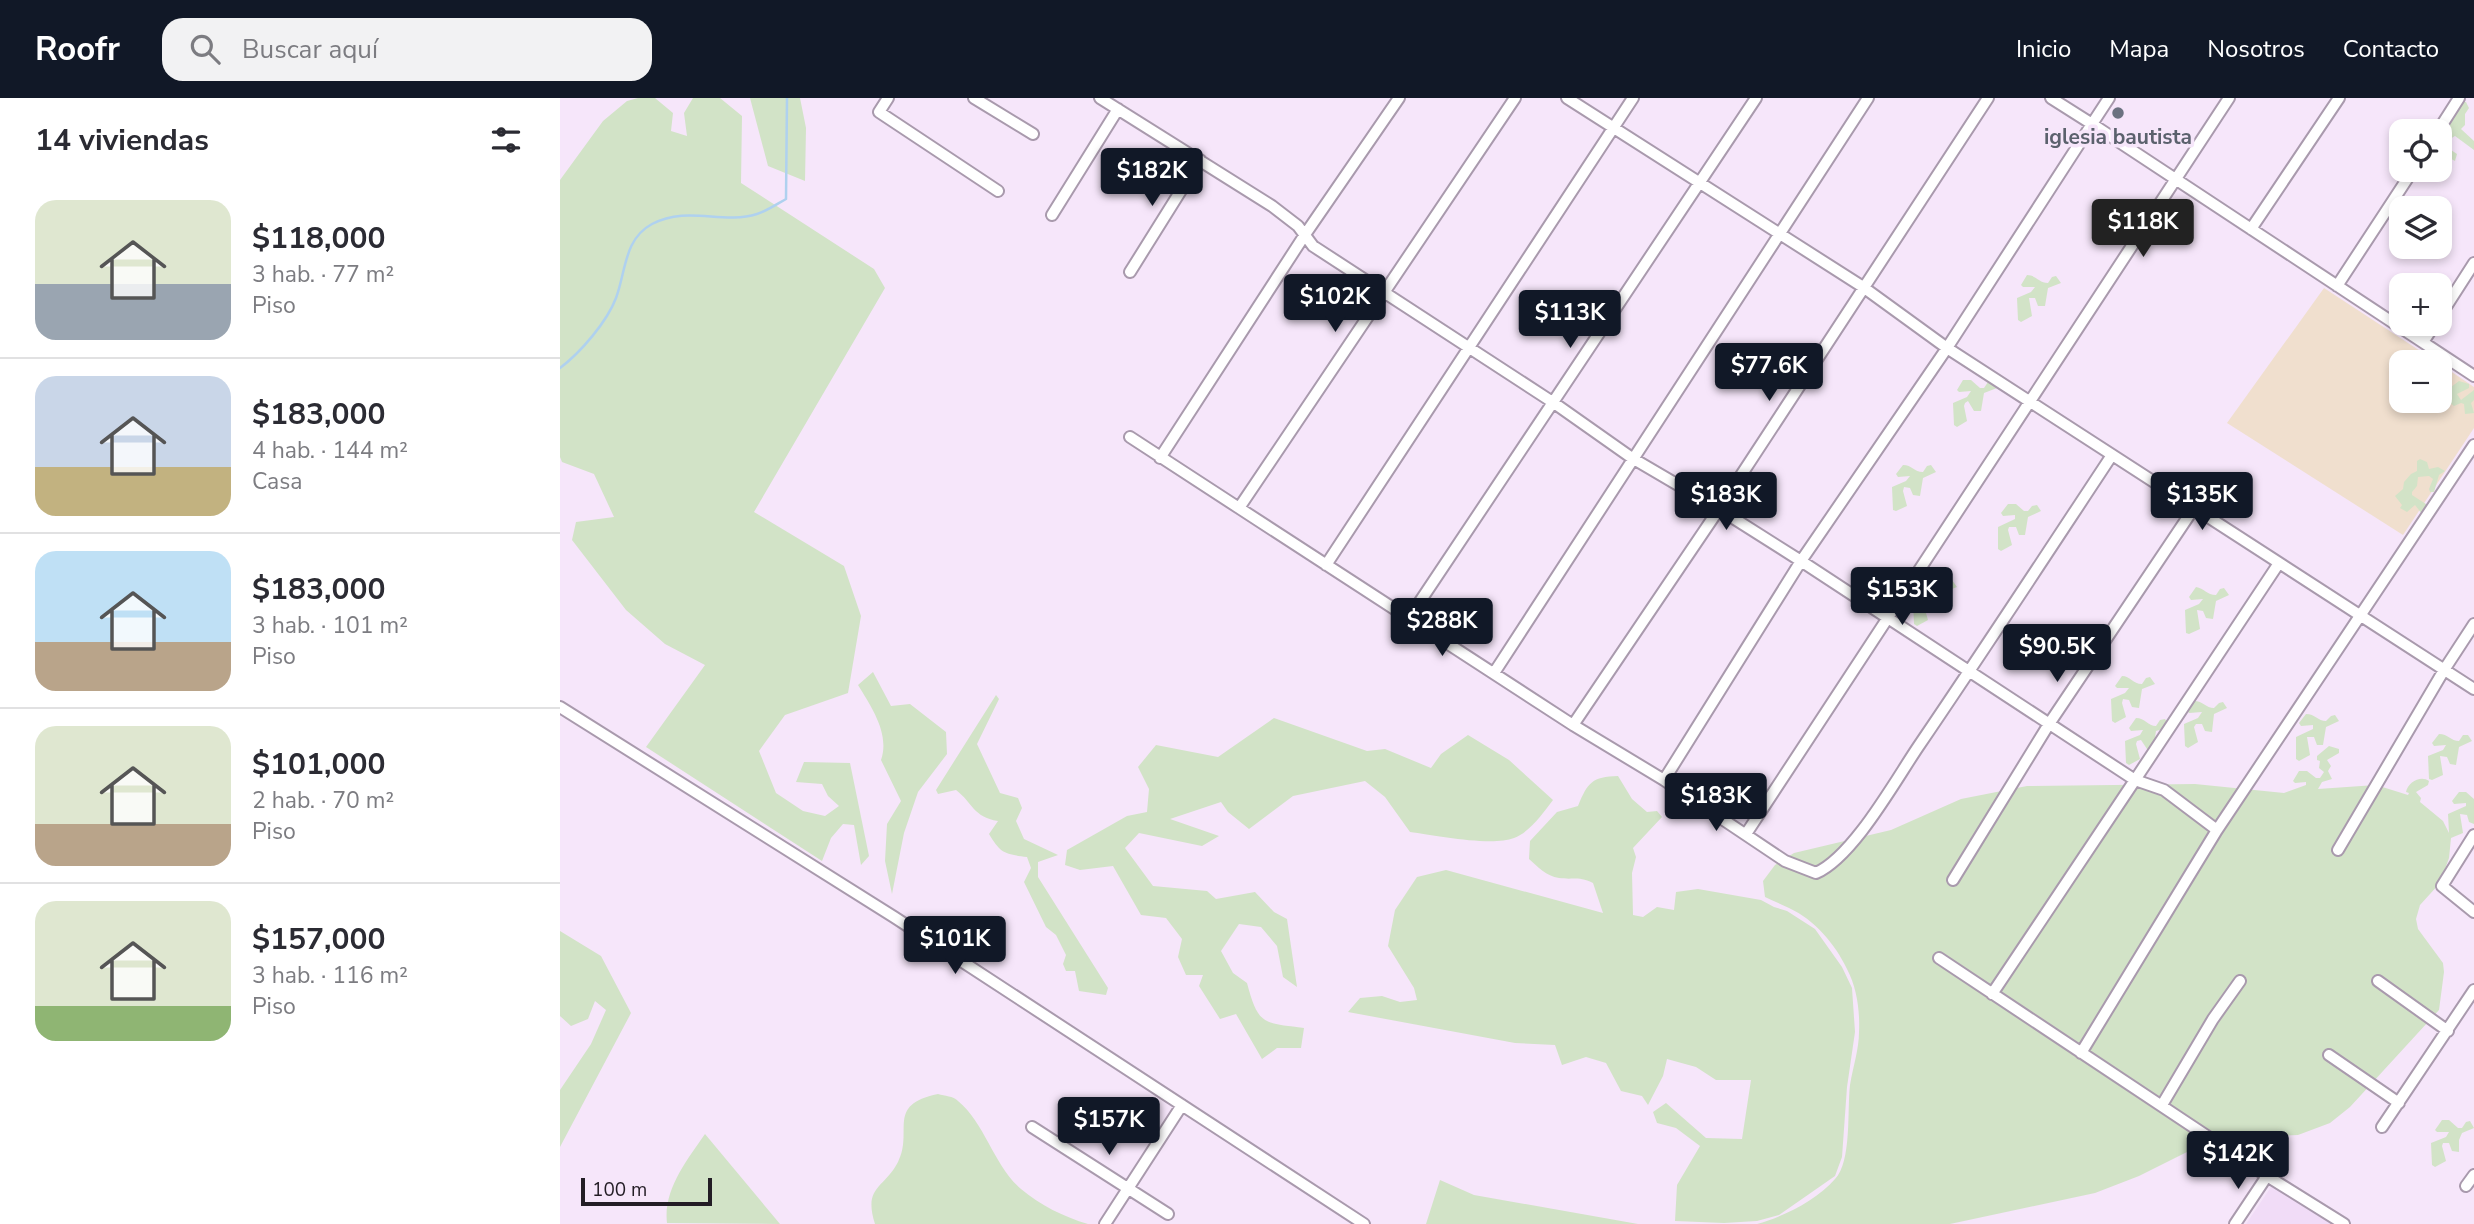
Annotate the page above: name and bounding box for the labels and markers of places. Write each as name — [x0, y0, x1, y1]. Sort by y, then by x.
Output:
marker: iglesia bautista — [2110, 105, 2126, 121]
place label: iglesia bautista — [2044, 123, 2192, 151]
pin: $182K — [1103, 148, 1201, 208]
pin: $118K — [2094, 200, 2192, 259]
pin: $102K — [1286, 274, 1384, 334]
pin: $113K — [1521, 290, 1619, 350]
pin: $77.6K — [1712, 344, 1826, 403]
pin: $183K — [1677, 472, 1775, 532]
pin: $135K — [2153, 472, 2251, 532]
pin: $153K — [1853, 568, 1951, 627]
pin: $288K — [1393, 598, 1491, 658]
pin: $90.5K — [2000, 624, 2114, 684]
pin: $183K — [1667, 774, 1765, 833]
pin: $101K — [906, 916, 1004, 976]
pin: $157K — [1060, 1098, 1158, 1157]
pin: $142K — [2189, 1132, 2287, 1191]

